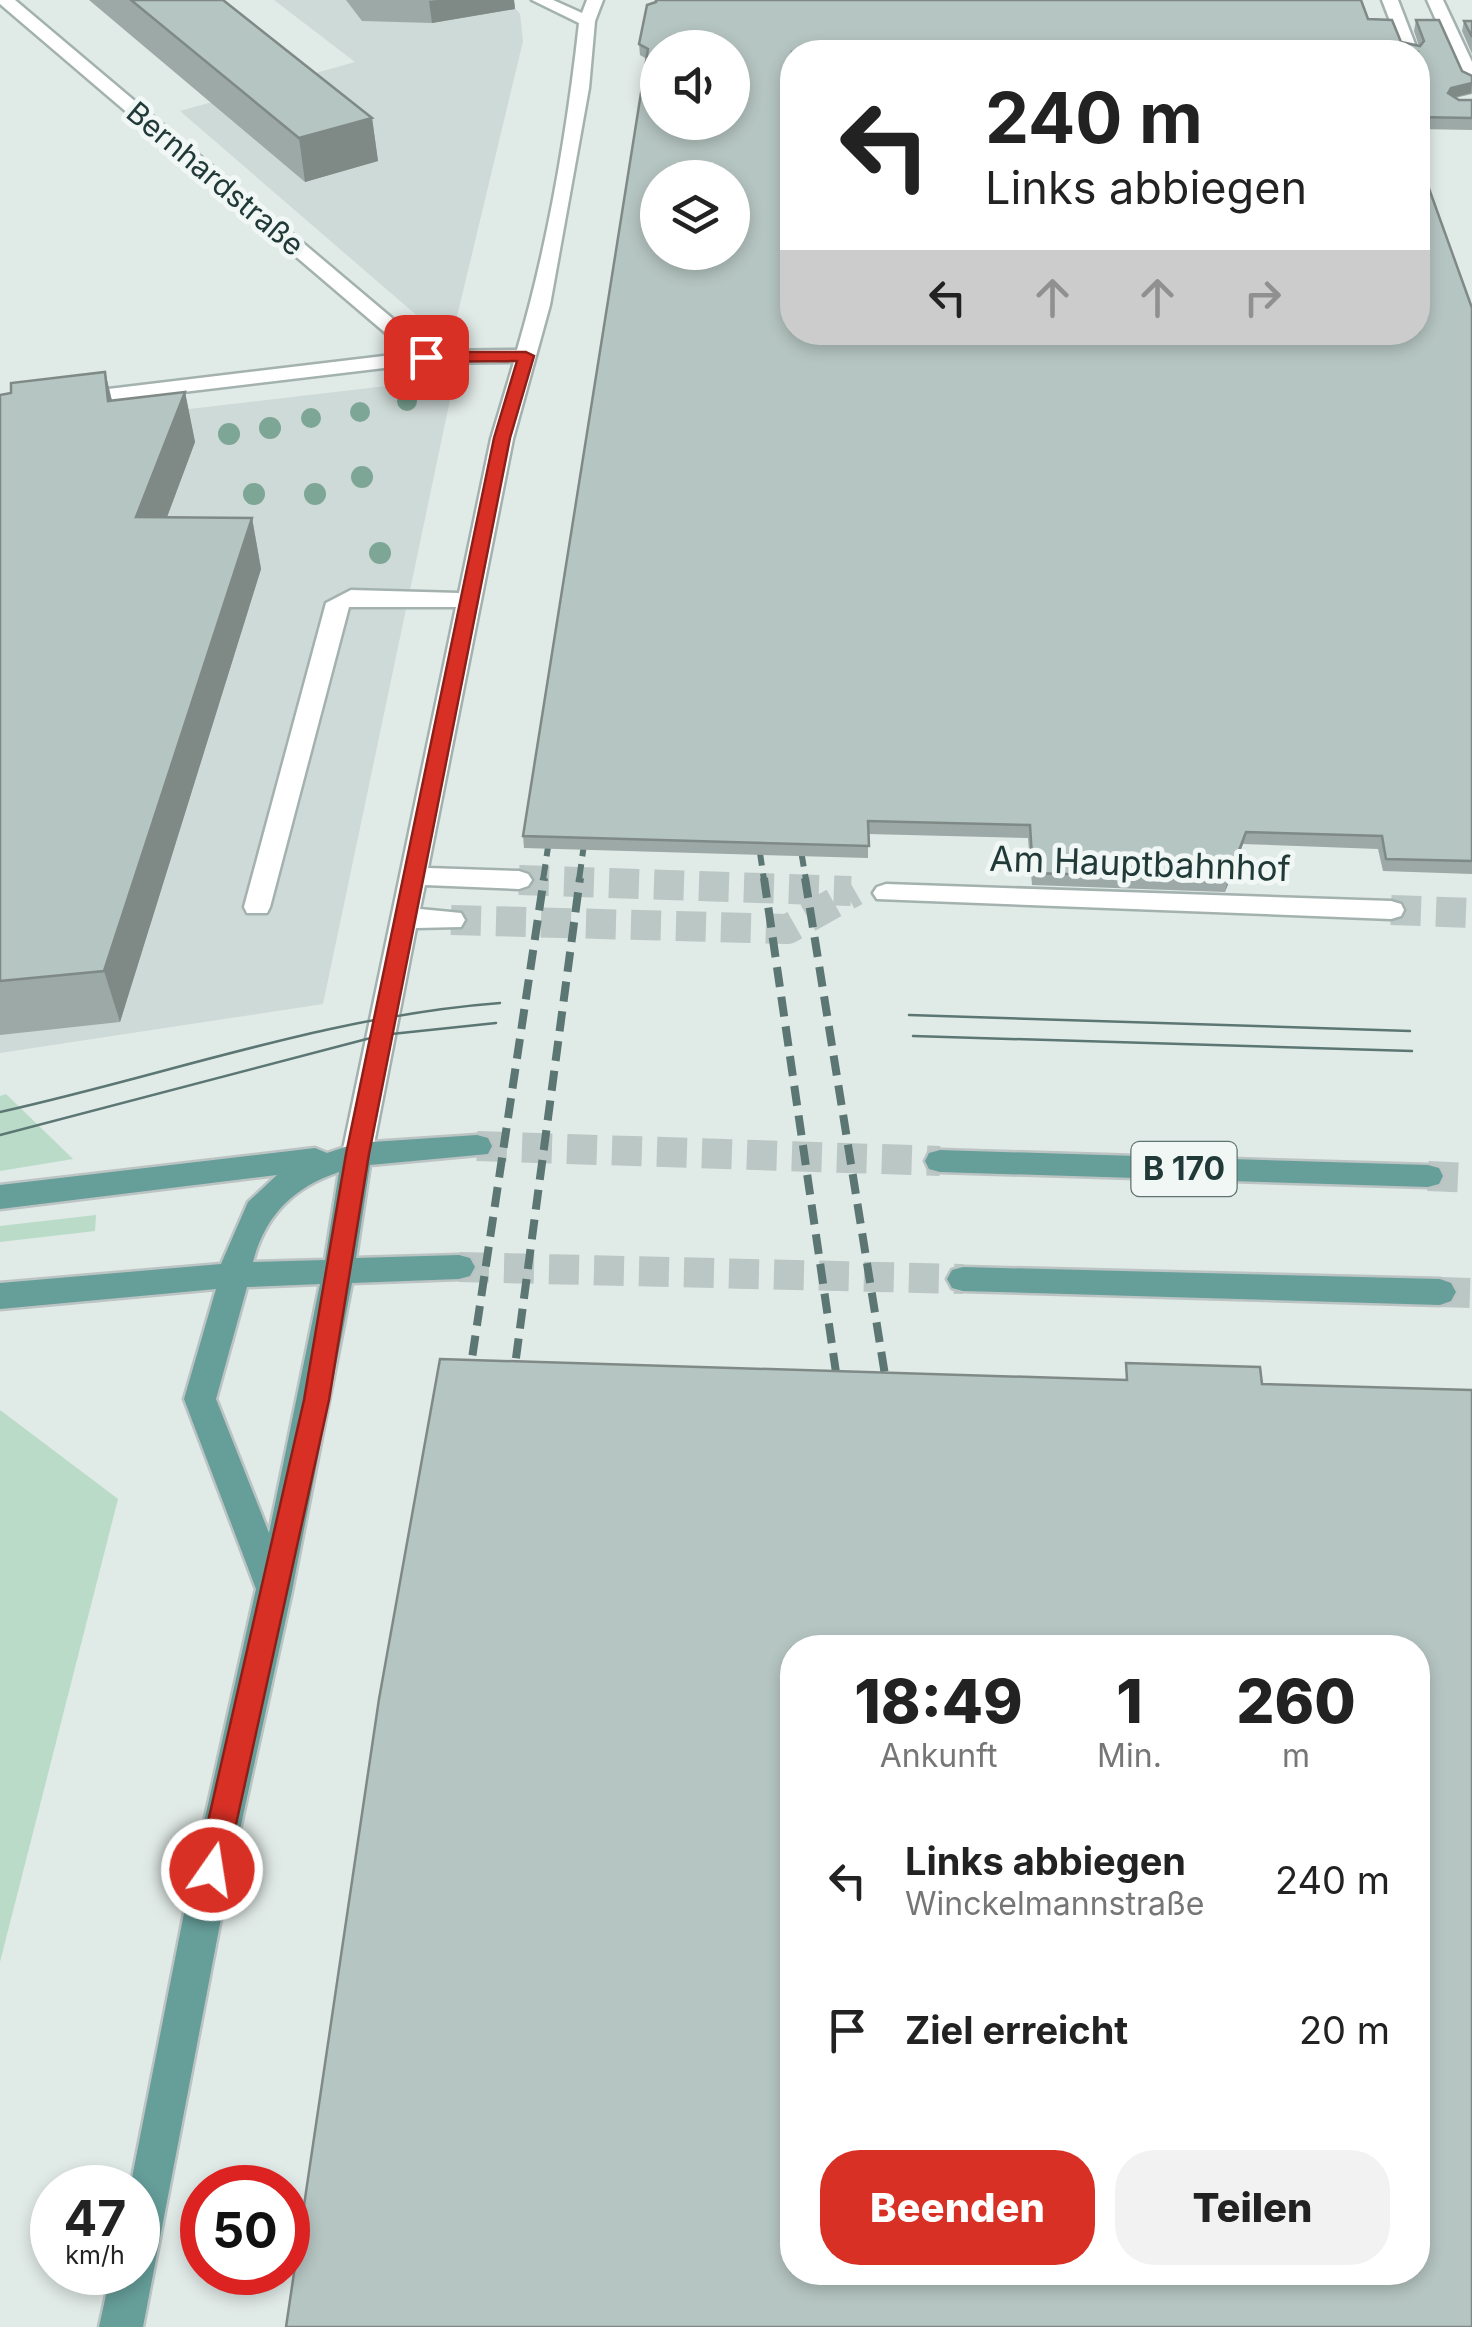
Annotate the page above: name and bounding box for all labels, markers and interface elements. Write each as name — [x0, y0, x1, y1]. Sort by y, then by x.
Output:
map controls — [640, 30, 750, 270]
button: sound — [640, 30, 750, 140]
text: 240 m — [985, 75, 1203, 160]
icon: left — [820, 80, 950, 210]
street label: Bernhardstraße — [120, 94, 312, 263]
button: layers — [640, 160, 750, 270]
text: Links abbiegen — [985, 160, 1307, 215]
icon: left — [920, 270, 975, 325]
icon: ahead — [1025, 270, 1080, 325]
icon: ahead — [1130, 270, 1185, 325]
icon: right — [1235, 270, 1290, 325]
pin — [384, 315, 469, 400]
icon: arrive — [399, 330, 454, 385]
street label: Am Hauptbahnhof — [989, 837, 1291, 889]
road number: B 170 — [1132, 1142, 1236, 1196]
text: 18:49 — [854, 1665, 1023, 1737]
text: 1 — [1116, 1665, 1143, 1737]
text: 260 — [1236, 1665, 1356, 1737]
text: Ankunft — [880, 1736, 997, 1775]
text: Min. — [1097, 1736, 1162, 1775]
text: m — [1282, 1736, 1310, 1775]
position arrow — [160, 1818, 264, 1922]
text: Links abbiegen — [905, 1838, 1186, 1884]
icon: left — [820, 1853, 875, 1908]
text: 240 m — [1275, 1857, 1390, 1903]
text: Winckelmannstraße — [905, 1884, 1204, 1923]
icon: arrive — [820, 2003, 875, 2058]
text: Ziel erreicht — [905, 2007, 1128, 2053]
text: 20 m — [1299, 2007, 1390, 2053]
button: Beenden — [820, 2150, 1095, 2265]
button: Teilen — [1115, 2150, 1390, 2265]
speed limit sign: 50 — [180, 2165, 310, 2295]
text: 47 — [64, 2188, 126, 2248]
text: km/h — [65, 2240, 125, 2270]

